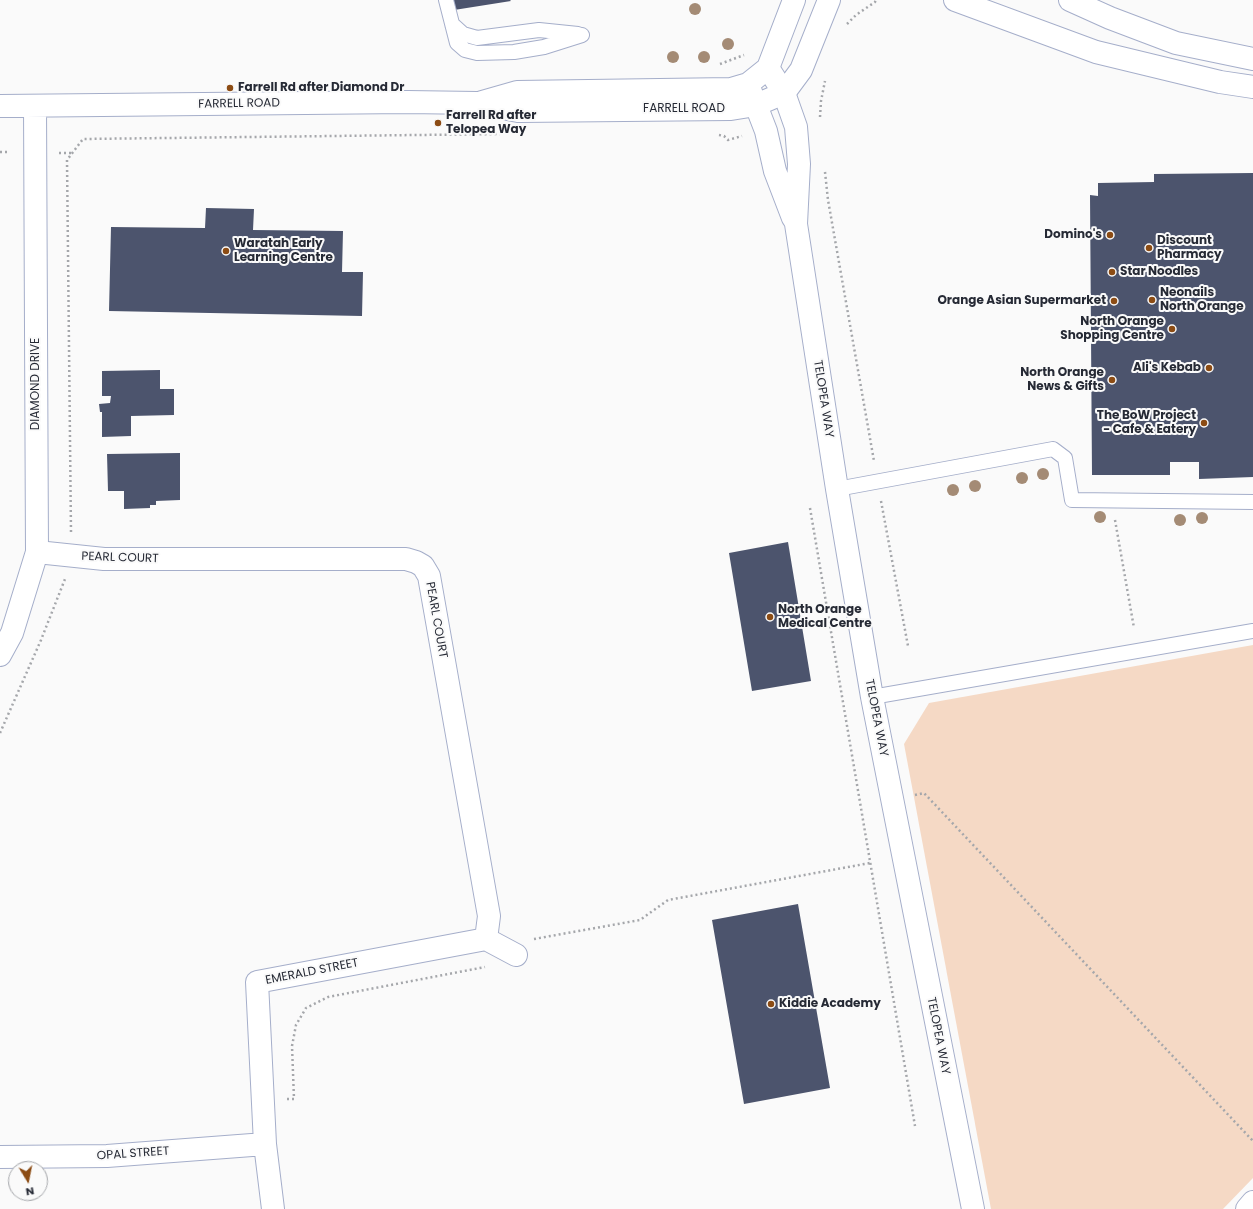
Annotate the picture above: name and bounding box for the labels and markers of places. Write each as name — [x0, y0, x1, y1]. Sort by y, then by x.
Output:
place label: Farrell Rd after Diamond Dr — [238, 81, 404, 95]
marker: Farrell Rd after Diamond Dr — [225, 83, 235, 93]
place label: Farrell Rd after Telopea Way — [446, 109, 536, 137]
marker: Farrell Rd after Telopea Way — [433, 118, 443, 128]
place label: Domino's — [1044, 228, 1102, 242]
marker: Domino's — [1105, 230, 1115, 240]
place label: Discount Pharmacy — [1157, 234, 1222, 262]
place label: Waratah Early Learning Centre — [234, 237, 333, 265]
marker: Discount Pharmacy — [1144, 243, 1154, 253]
marker: Waratah Early Learning Centre — [221, 246, 231, 256]
place label: Star Noodles — [1120, 265, 1198, 279]
marker: Star Noodles — [1107, 267, 1117, 277]
place label: Neonails North Orange — [1160, 286, 1244, 314]
place label: Orange Asian Supermarket — [937, 294, 1106, 308]
marker: Neonails North Orange — [1147, 295, 1157, 305]
marker: Orange Asian Supermarket — [1109, 296, 1119, 306]
place label: North Orange Shopping Centre — [1060, 315, 1164, 343]
marker: North Orange Shopping Centre — [1167, 324, 1177, 334]
place label: Ali's Kebab — [1133, 361, 1201, 375]
marker: Ali's Kebab — [1204, 363, 1214, 373]
place label: North Orange News & Gifts — [1020, 366, 1104, 394]
marker: North Orange News & Gifts — [1107, 375, 1117, 385]
place label: The BoW Project - Cafe & Eatery — [1097, 409, 1196, 437]
marker: The BoW Project - Cafe & Eatery — [1199, 418, 1209, 428]
place label: North Orange Medical Centre — [778, 603, 872, 631]
marker: North Orange Medical Centre — [765, 612, 775, 622]
place label: Kiddie Academy — [779, 997, 881, 1011]
marker: Kiddie Academy — [766, 999, 776, 1009]

